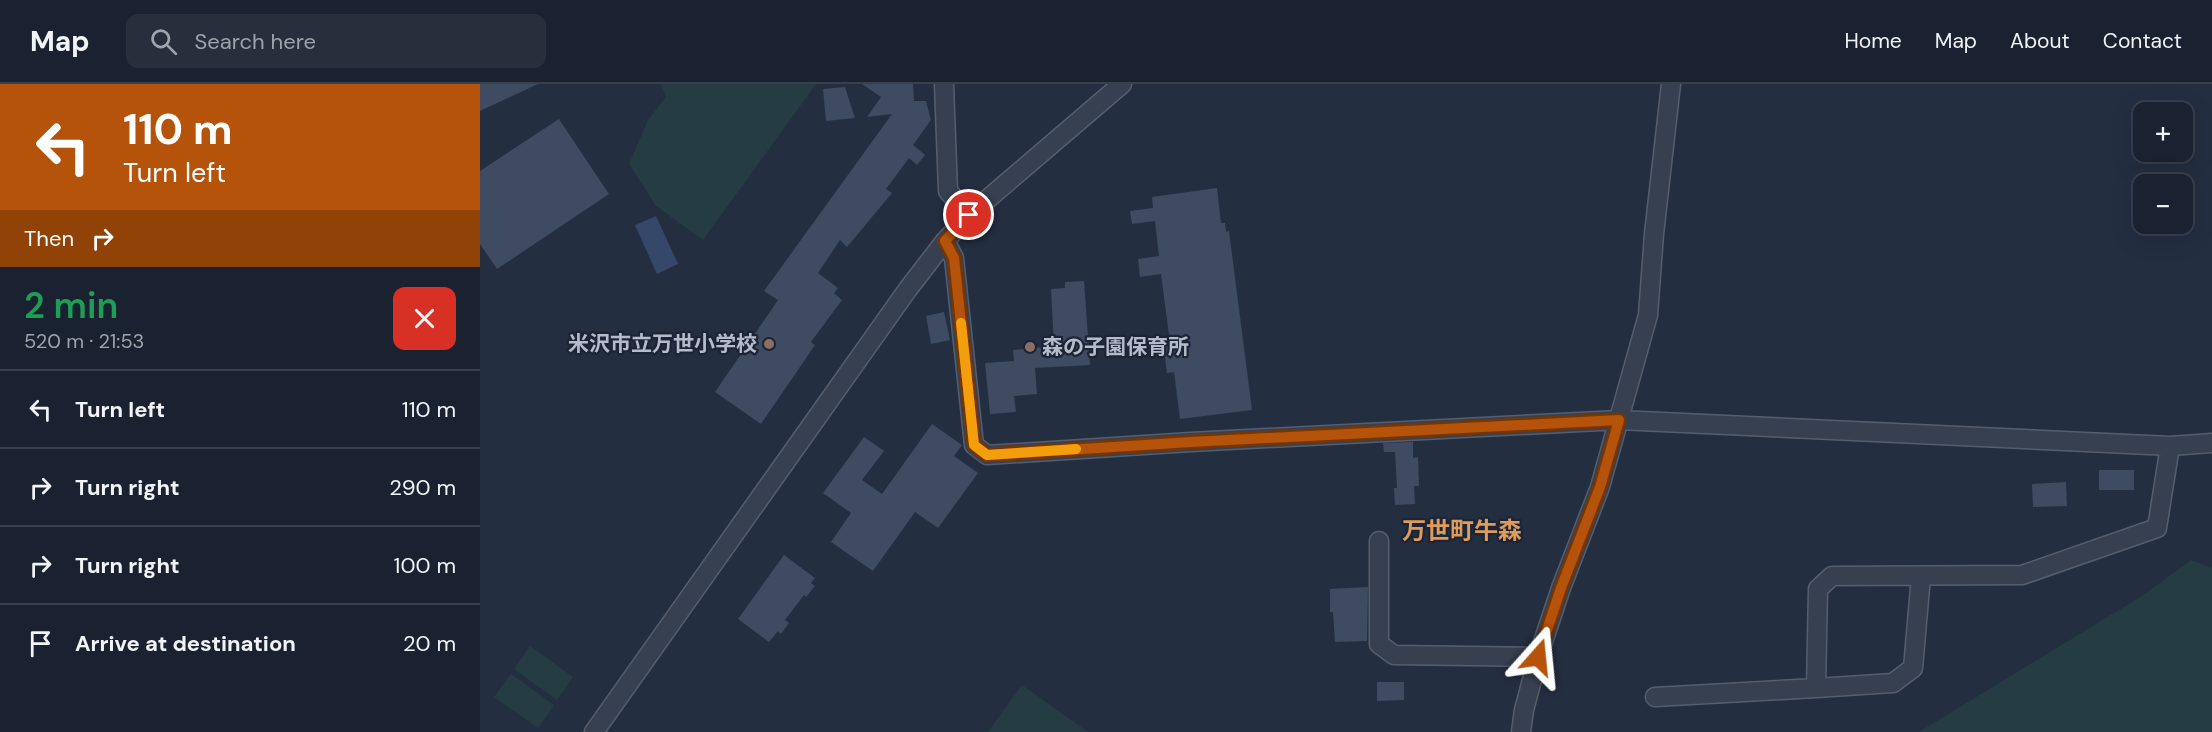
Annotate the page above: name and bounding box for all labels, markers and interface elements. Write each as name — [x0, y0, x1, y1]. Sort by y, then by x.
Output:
search box — [126, 14, 546, 68]
text: Map — [30, 23, 90, 60]
icon: search — [147, 25, 180, 58]
text: Search here — [195, 27, 316, 56]
text: Home — [1844, 27, 1902, 55]
text: Map — [1935, 27, 1977, 55]
text: About — [2010, 27, 2070, 55]
text: Contact — [2103, 27, 2182, 55]
text: 110 m — [123, 102, 233, 157]
map controls — [2133, 102, 2193, 234]
button: + — [2133, 102, 2193, 162]
icon: left — [24, 108, 102, 186]
text: Turn left — [123, 155, 226, 190]
button: − — [2133, 174, 2193, 234]
pin — [943, 189, 994, 240]
icon: arrive — [952, 198, 985, 231]
icon: right — [86, 222, 119, 255]
text: Then — [24, 224, 74, 253]
text: 2 min — [24, 282, 118, 329]
button: close — [393, 287, 456, 350]
text: 520 m · 21:53 — [24, 328, 144, 354]
place label: 米沢市立万世小学校 — [568, 330, 757, 358]
place label: 森の子園保育所 — [1042, 333, 1189, 361]
marker: 米沢市立万世小学校 — [762, 337, 776, 351]
marker: 森の子園保育所 — [1023, 340, 1037, 354]
icon: left — [24, 393, 57, 426]
text: Turn left — [75, 395, 165, 424]
text: 110 m — [402, 395, 456, 424]
icon: right — [24, 471, 57, 504]
text: Turn right — [75, 473, 180, 502]
text: 290 m — [389, 473, 456, 502]
district label: 万世町牛森 — [1402, 515, 1522, 546]
icon: right — [24, 549, 57, 582]
text: Turn right — [75, 551, 180, 580]
text: 100 m — [394, 551, 456, 580]
position arrow — [1506, 625, 1570, 689]
icon: arrive — [24, 627, 57, 660]
text: Arrive at destination — [75, 629, 296, 658]
text: 20 m — [403, 629, 456, 658]

